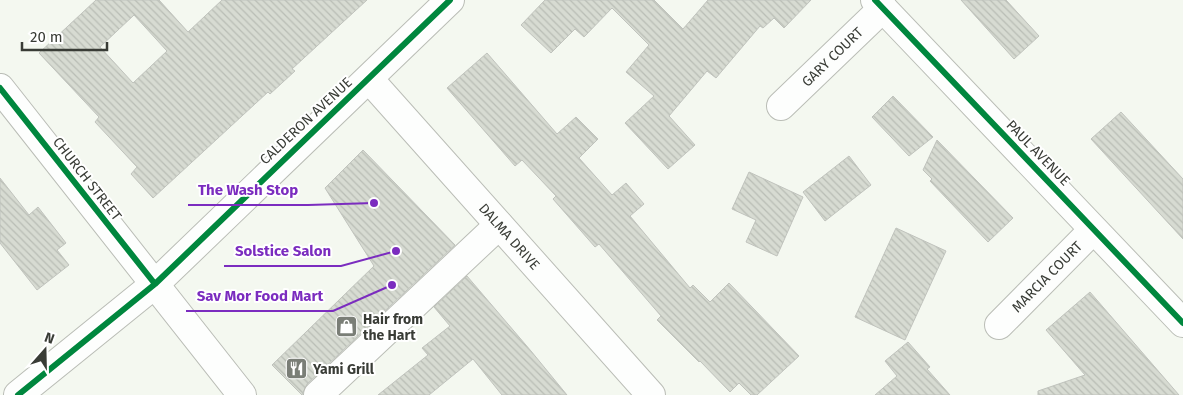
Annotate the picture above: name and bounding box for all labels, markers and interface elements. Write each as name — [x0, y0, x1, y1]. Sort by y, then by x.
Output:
scale bar — [22, 20, 108, 52]
street label: GARY COURT — [798, 23, 867, 90]
text: 20 m — [30, 28, 63, 46]
street label: CALDERON AVENUE — [256, 74, 356, 168]
street label: PAUL AVENUE — [1003, 117, 1073, 189]
street label: CHURCH STREET — [49, 134, 125, 225]
callout: The Wash Stop — [188, 175, 308, 205]
text: The Wash Stop — [198, 181, 298, 199]
street label: DALMA DRIVE — [475, 200, 544, 273]
callout: Solstice Salon — [224, 236, 341, 266]
street label: MARCIA COURT — [1008, 237, 1086, 316]
text: Solstice Salon — [235, 242, 331, 260]
callout: Sav Mor Food Mart — [186, 281, 333, 311]
text: Sav Mor Food Mart — [197, 287, 324, 305]
place label: Hair from the Hart — [363, 311, 423, 344]
shop icon: Hair from the Hart — [335, 315, 359, 339]
north arrow — [20, 325, 70, 375]
text: N — [42, 329, 57, 348]
restaurant icon: Yami Grill — [285, 357, 309, 381]
place label: Yami Grill — [312, 361, 375, 378]

